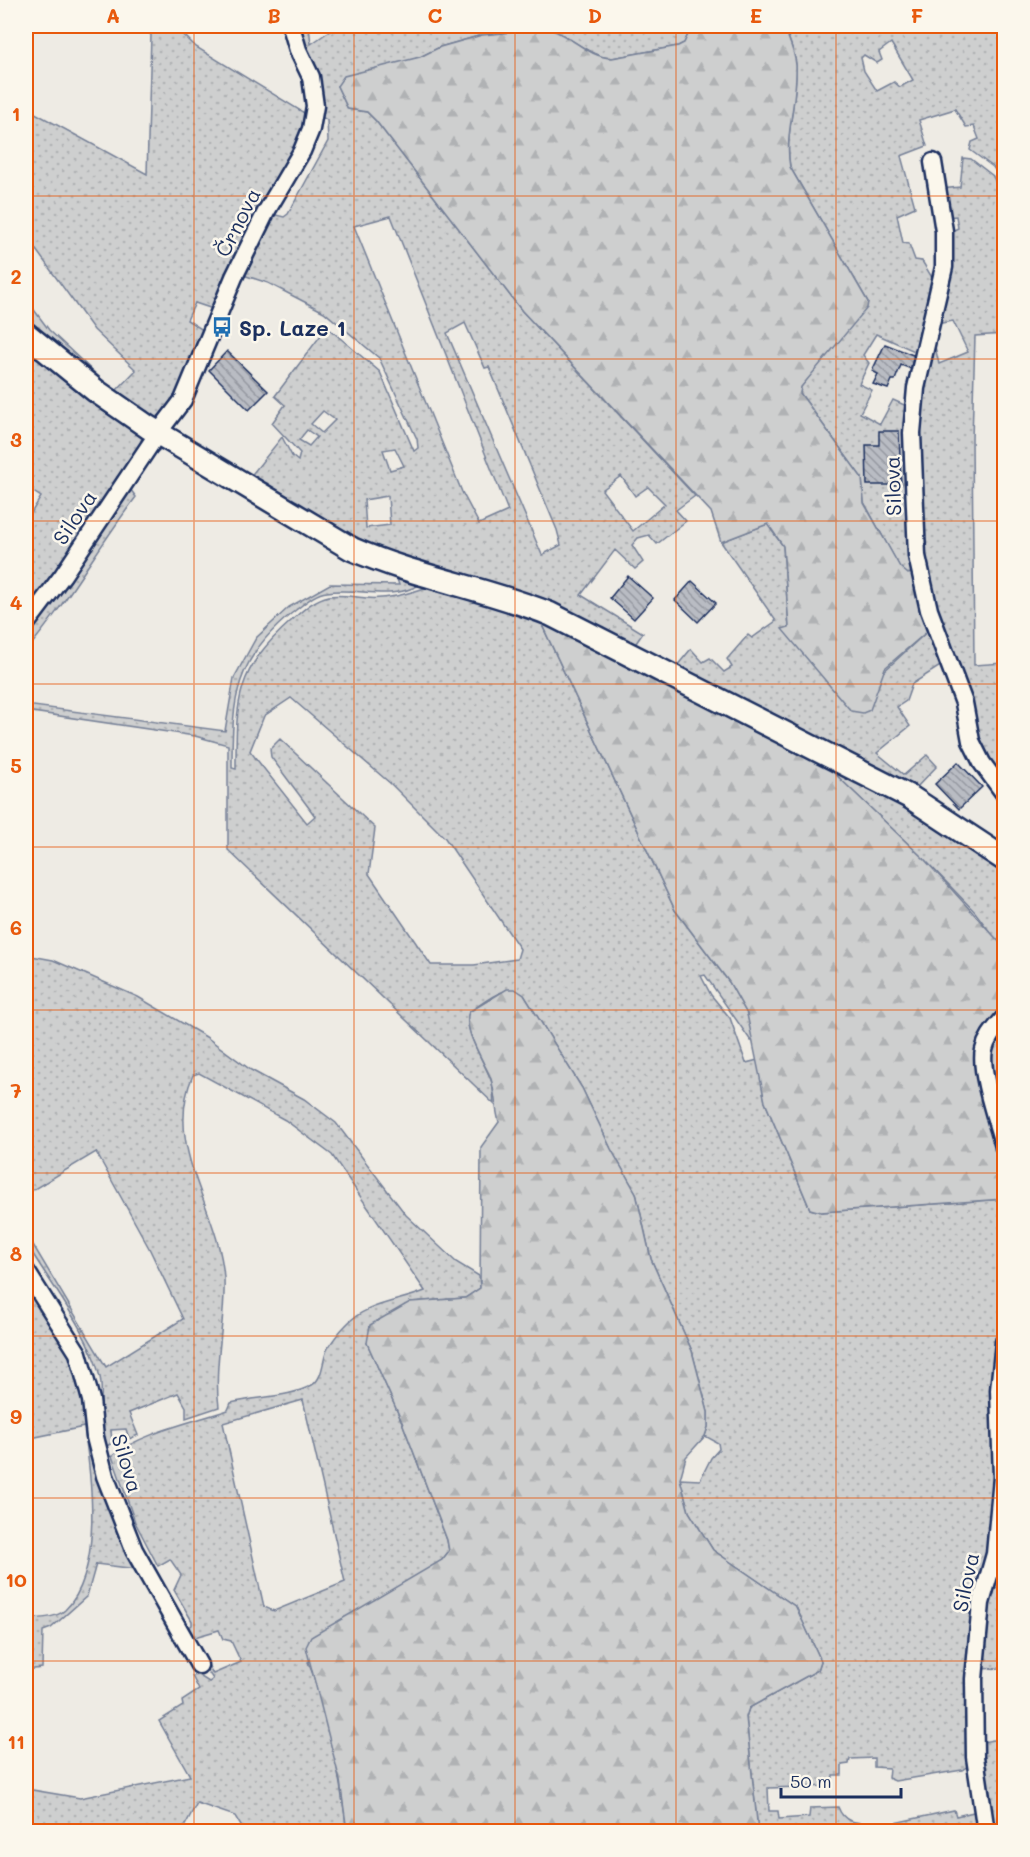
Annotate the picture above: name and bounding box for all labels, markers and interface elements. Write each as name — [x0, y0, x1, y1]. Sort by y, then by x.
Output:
text: A — [106, 2, 120, 28]
text: B — [267, 2, 281, 28]
text: C — [428, 2, 443, 28]
text: D — [588, 2, 602, 28]
text: E — [750, 2, 762, 28]
text: F — [911, 2, 924, 28]
text: 1 — [12, 100, 20, 126]
street label: Črnova — [208, 183, 266, 261]
text: 2 — [10, 263, 22, 289]
place label: Sp. Laze 1 — [239, 314, 346, 341]
bus stop icon: Sp. Laze 1 — [210, 315, 234, 339]
text: 3 — [10, 426, 22, 452]
street label: Silova — [877, 455, 907, 517]
street label: Silova — [46, 485, 102, 549]
text: 4 — [10, 589, 23, 615]
text: 5 — [10, 752, 22, 778]
text: 6 — [10, 914, 22, 940]
text: 7 — [10, 1077, 22, 1103]
text: 8 — [10, 1240, 22, 1266]
text: 9 — [10, 1403, 22, 1429]
street label: Silova — [106, 1430, 150, 1496]
street label: Silova — [946, 1550, 984, 1614]
text: 10 — [5, 1566, 27, 1592]
text: 11 — [7, 1728, 25, 1754]
scale bar — [781, 1761, 901, 1799]
text: 50 m — [790, 1769, 832, 1793]

